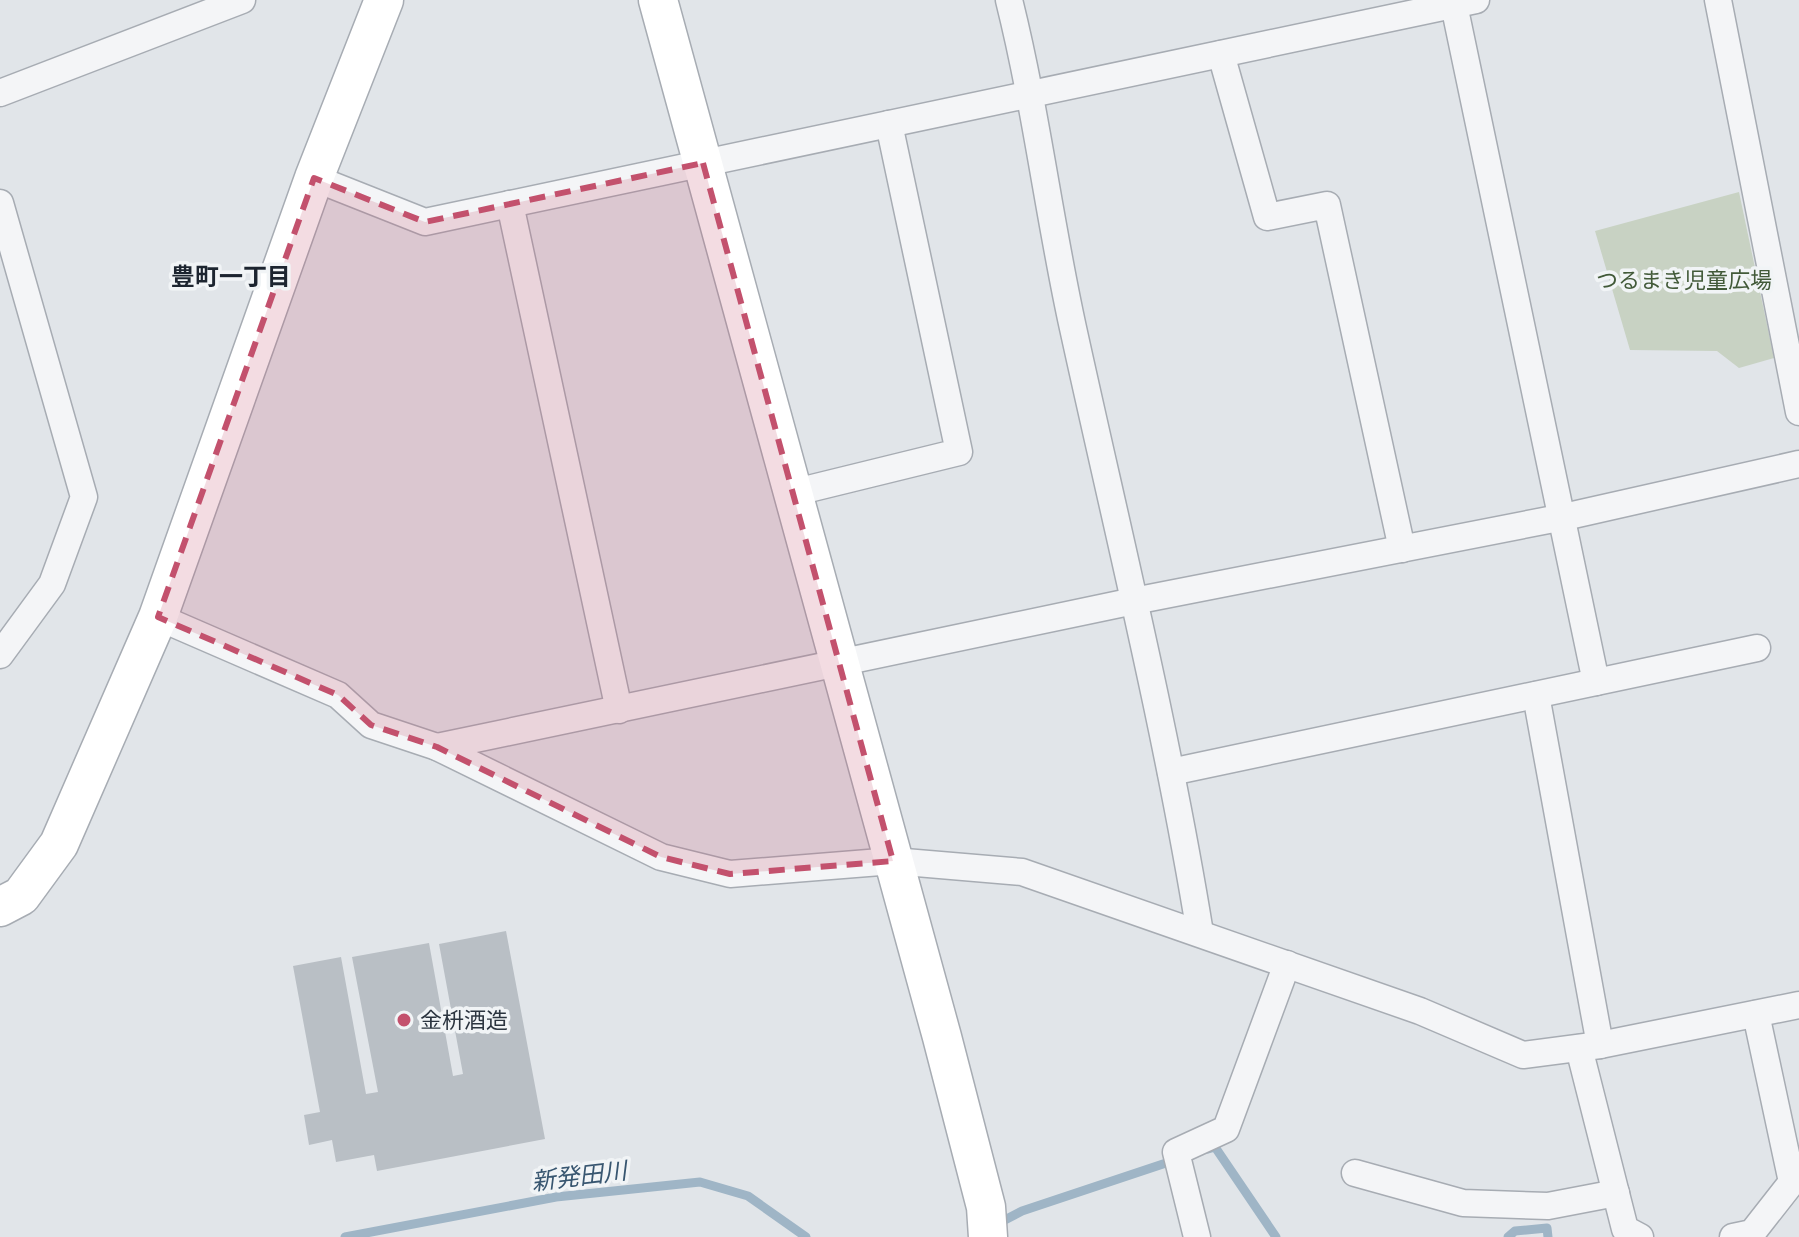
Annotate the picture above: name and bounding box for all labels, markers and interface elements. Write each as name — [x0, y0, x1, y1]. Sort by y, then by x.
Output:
district label: 豊町一丁目 — [171, 263, 291, 290]
park label: つるまき児童広場 — [1596, 267, 1772, 293]
place label: 金枡酒造 — [420, 1007, 508, 1033]
marker: 金枡酒造 — [395, 1011, 413, 1029]
water label: 新発田川 — [530, 1156, 631, 1195]

